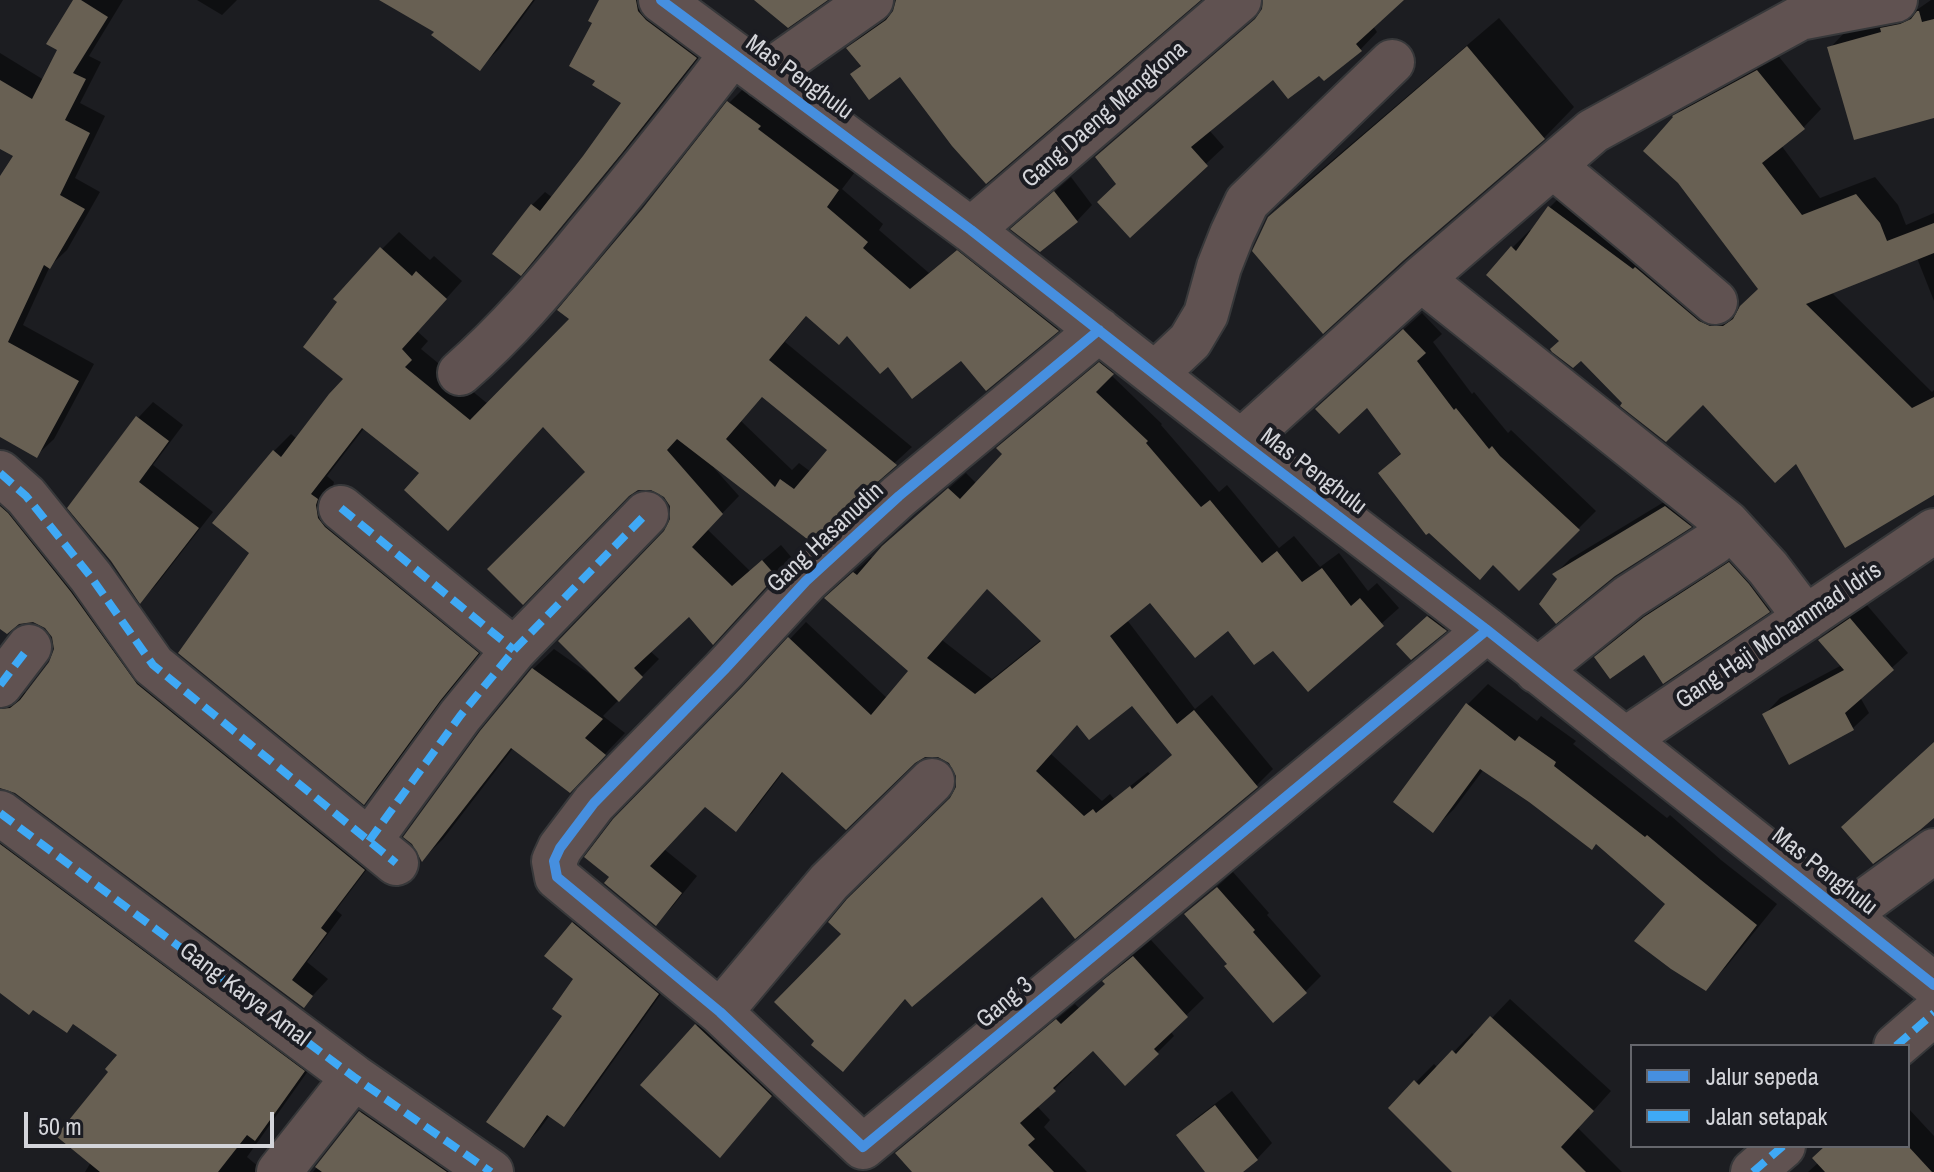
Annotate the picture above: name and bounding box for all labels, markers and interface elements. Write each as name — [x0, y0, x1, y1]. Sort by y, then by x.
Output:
street label: Mas Penghulu — [740, 29, 858, 127]
street label: Gang Daeng Mangkona — [1017, 36, 1193, 194]
street label: Mas Penghulu — [1254, 423, 1372, 521]
street label: Gang Hasanudin — [762, 477, 890, 599]
street label: Gang Haji Mohammad Idris — [1671, 556, 1887, 716]
street label: Mas Penghulu — [1766, 822, 1882, 922]
street label: Gang Karya Amal — [173, 937, 315, 1053]
street label: Gang 3 — [971, 971, 1039, 1035]
legend — [1630, 1044, 1910, 1148]
text: Jalur sepeda — [1706, 1060, 1819, 1092]
scale bar — [28, 1096, 278, 1146]
text: Jalan setapak — [1706, 1100, 1827, 1132]
text: 50 m — [38, 1110, 82, 1142]

